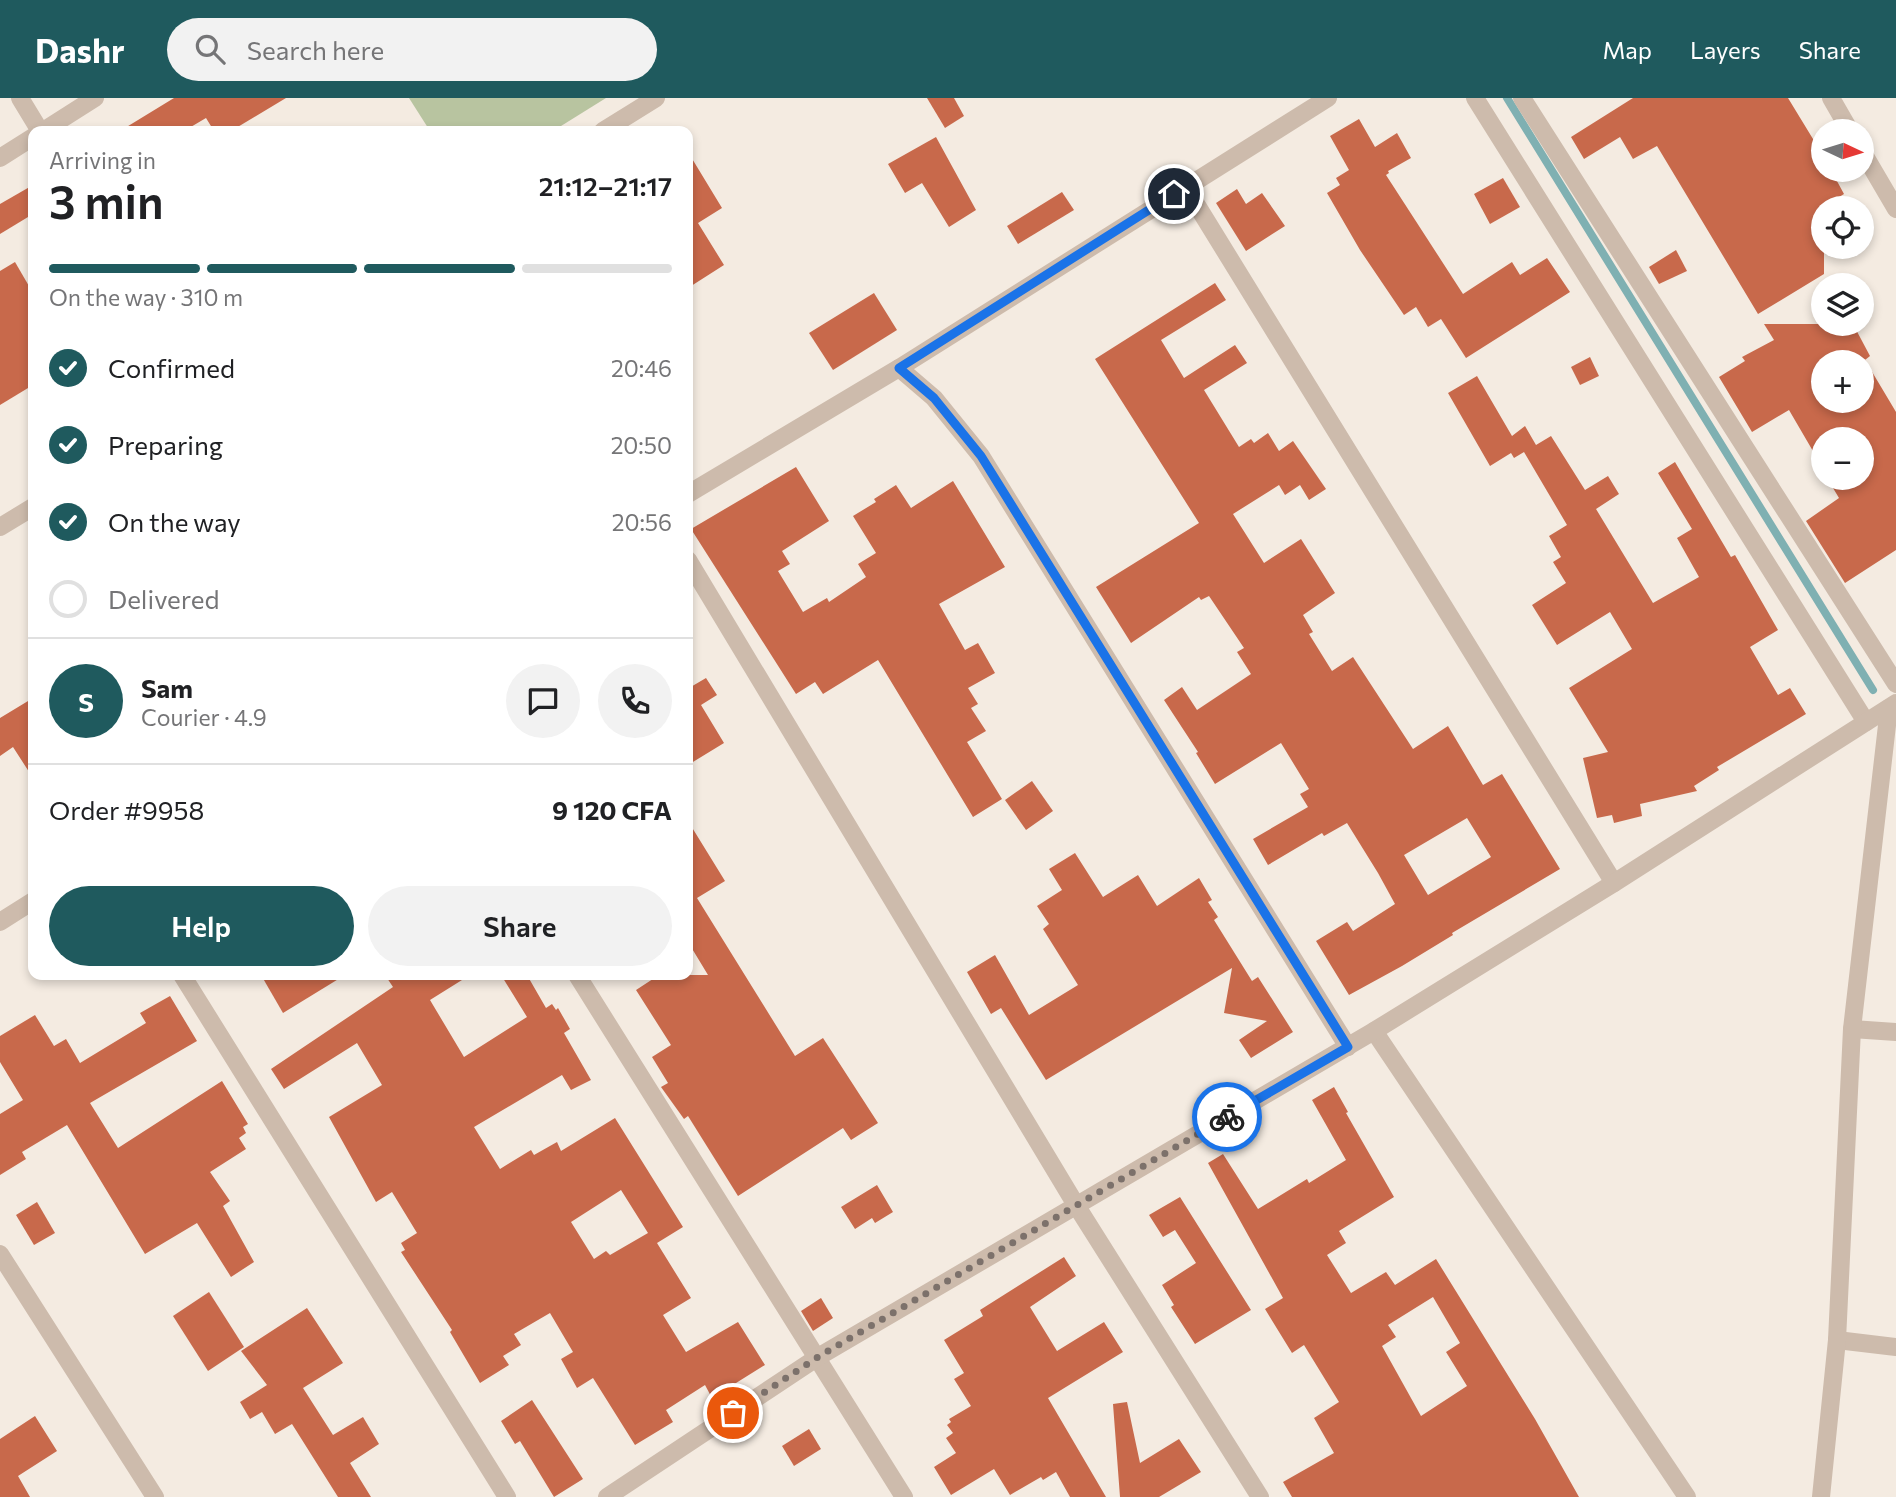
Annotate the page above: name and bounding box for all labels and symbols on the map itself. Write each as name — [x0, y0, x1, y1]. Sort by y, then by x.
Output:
north arrow — [1811, 119, 1874, 182]
pin — [1144, 164, 1204, 224]
courier — [1192, 1082, 1262, 1152]
pin — [703, 1383, 763, 1443]

